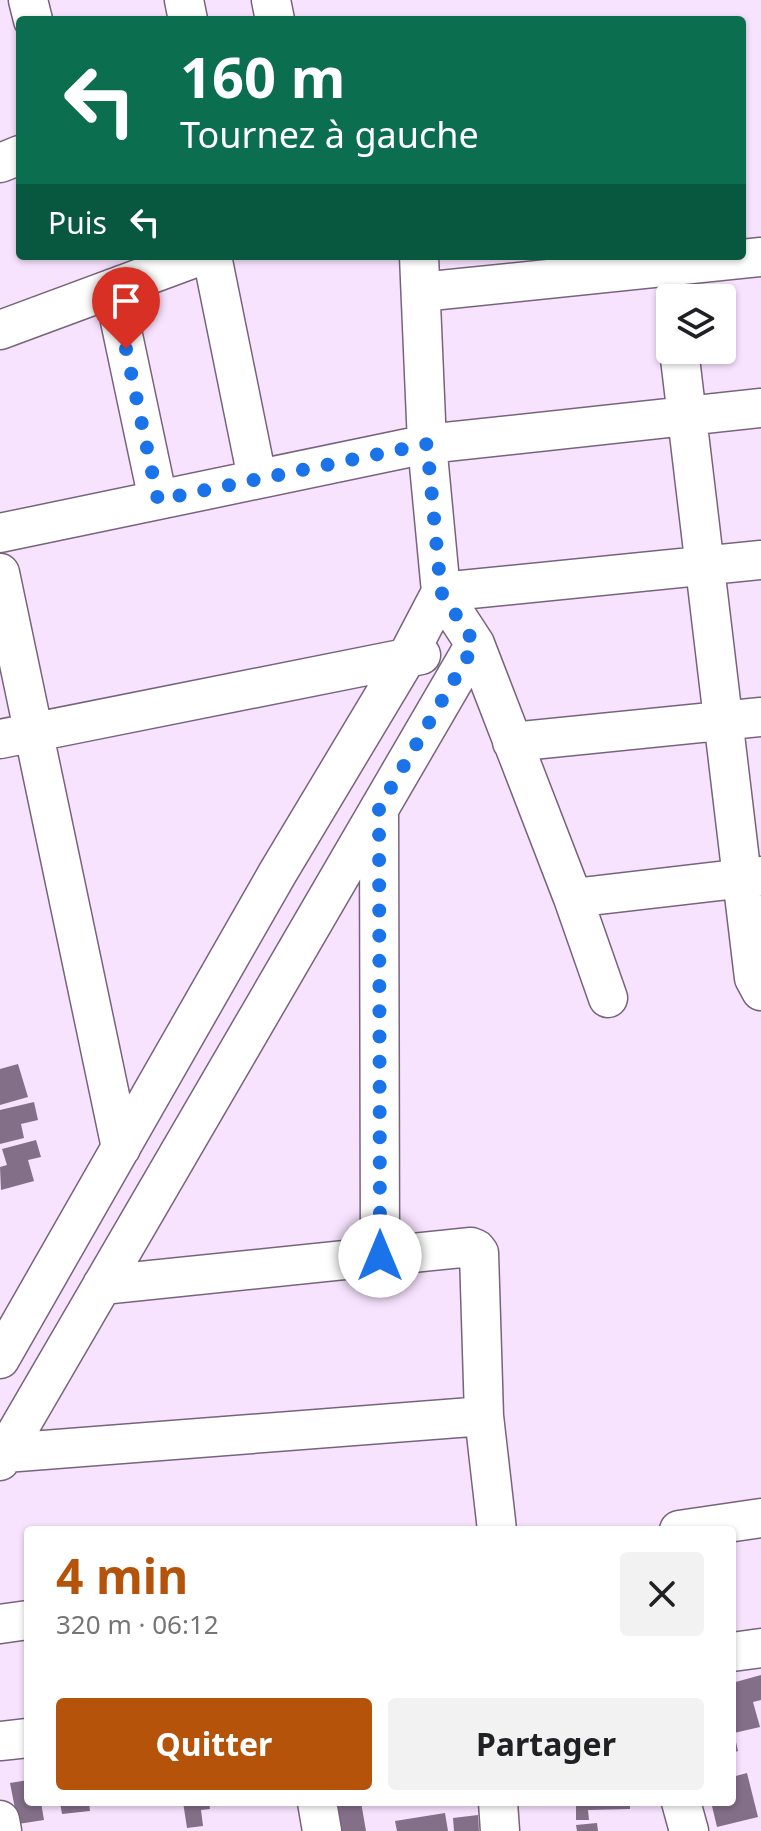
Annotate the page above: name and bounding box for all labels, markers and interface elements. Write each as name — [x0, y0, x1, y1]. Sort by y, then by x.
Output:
text: 160 m — [180, 38, 345, 114]
icon: left — [48, 48, 152, 152]
text: Tournez à gauche — [180, 110, 479, 159]
icon: left — [123, 200, 167, 244]
text: Puis — [48, 202, 107, 243]
pin — [92, 267, 160, 349]
icon: arrive — [104, 279, 148, 323]
map controls — [656, 284, 736, 364]
button: layers — [656, 284, 736, 364]
position arrow — [338, 1214, 422, 1298]
text: 4 min — [56, 1543, 188, 1608]
button: close — [620, 1552, 704, 1636]
text: 320 m · 06:12 — [56, 1606, 219, 1642]
button: Quitter — [56, 1698, 372, 1790]
button: Partager — [388, 1698, 704, 1790]

